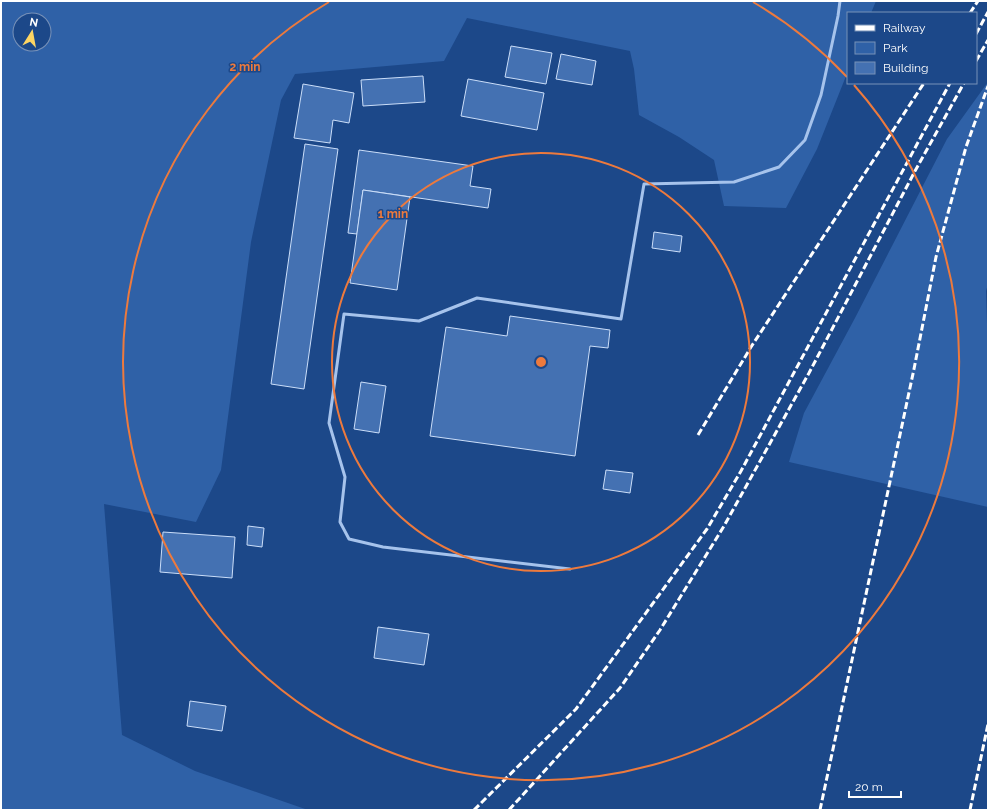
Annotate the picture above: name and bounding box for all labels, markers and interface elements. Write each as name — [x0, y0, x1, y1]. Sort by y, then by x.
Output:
north arrow — [12, 12, 52, 52]
legend — [847, 12, 977, 84]
text: N — [28, 15, 39, 30]
text: Railway — [883, 21, 926, 35]
text: Park — [883, 41, 908, 55]
text: 2 min — [229, 60, 261, 74]
text: Building — [883, 61, 929, 75]
text: 1 min — [378, 207, 408, 221]
centre of rings — [534, 355, 548, 369]
scale bar — [849, 773, 901, 799]
text: 20 m — [855, 780, 883, 794]

